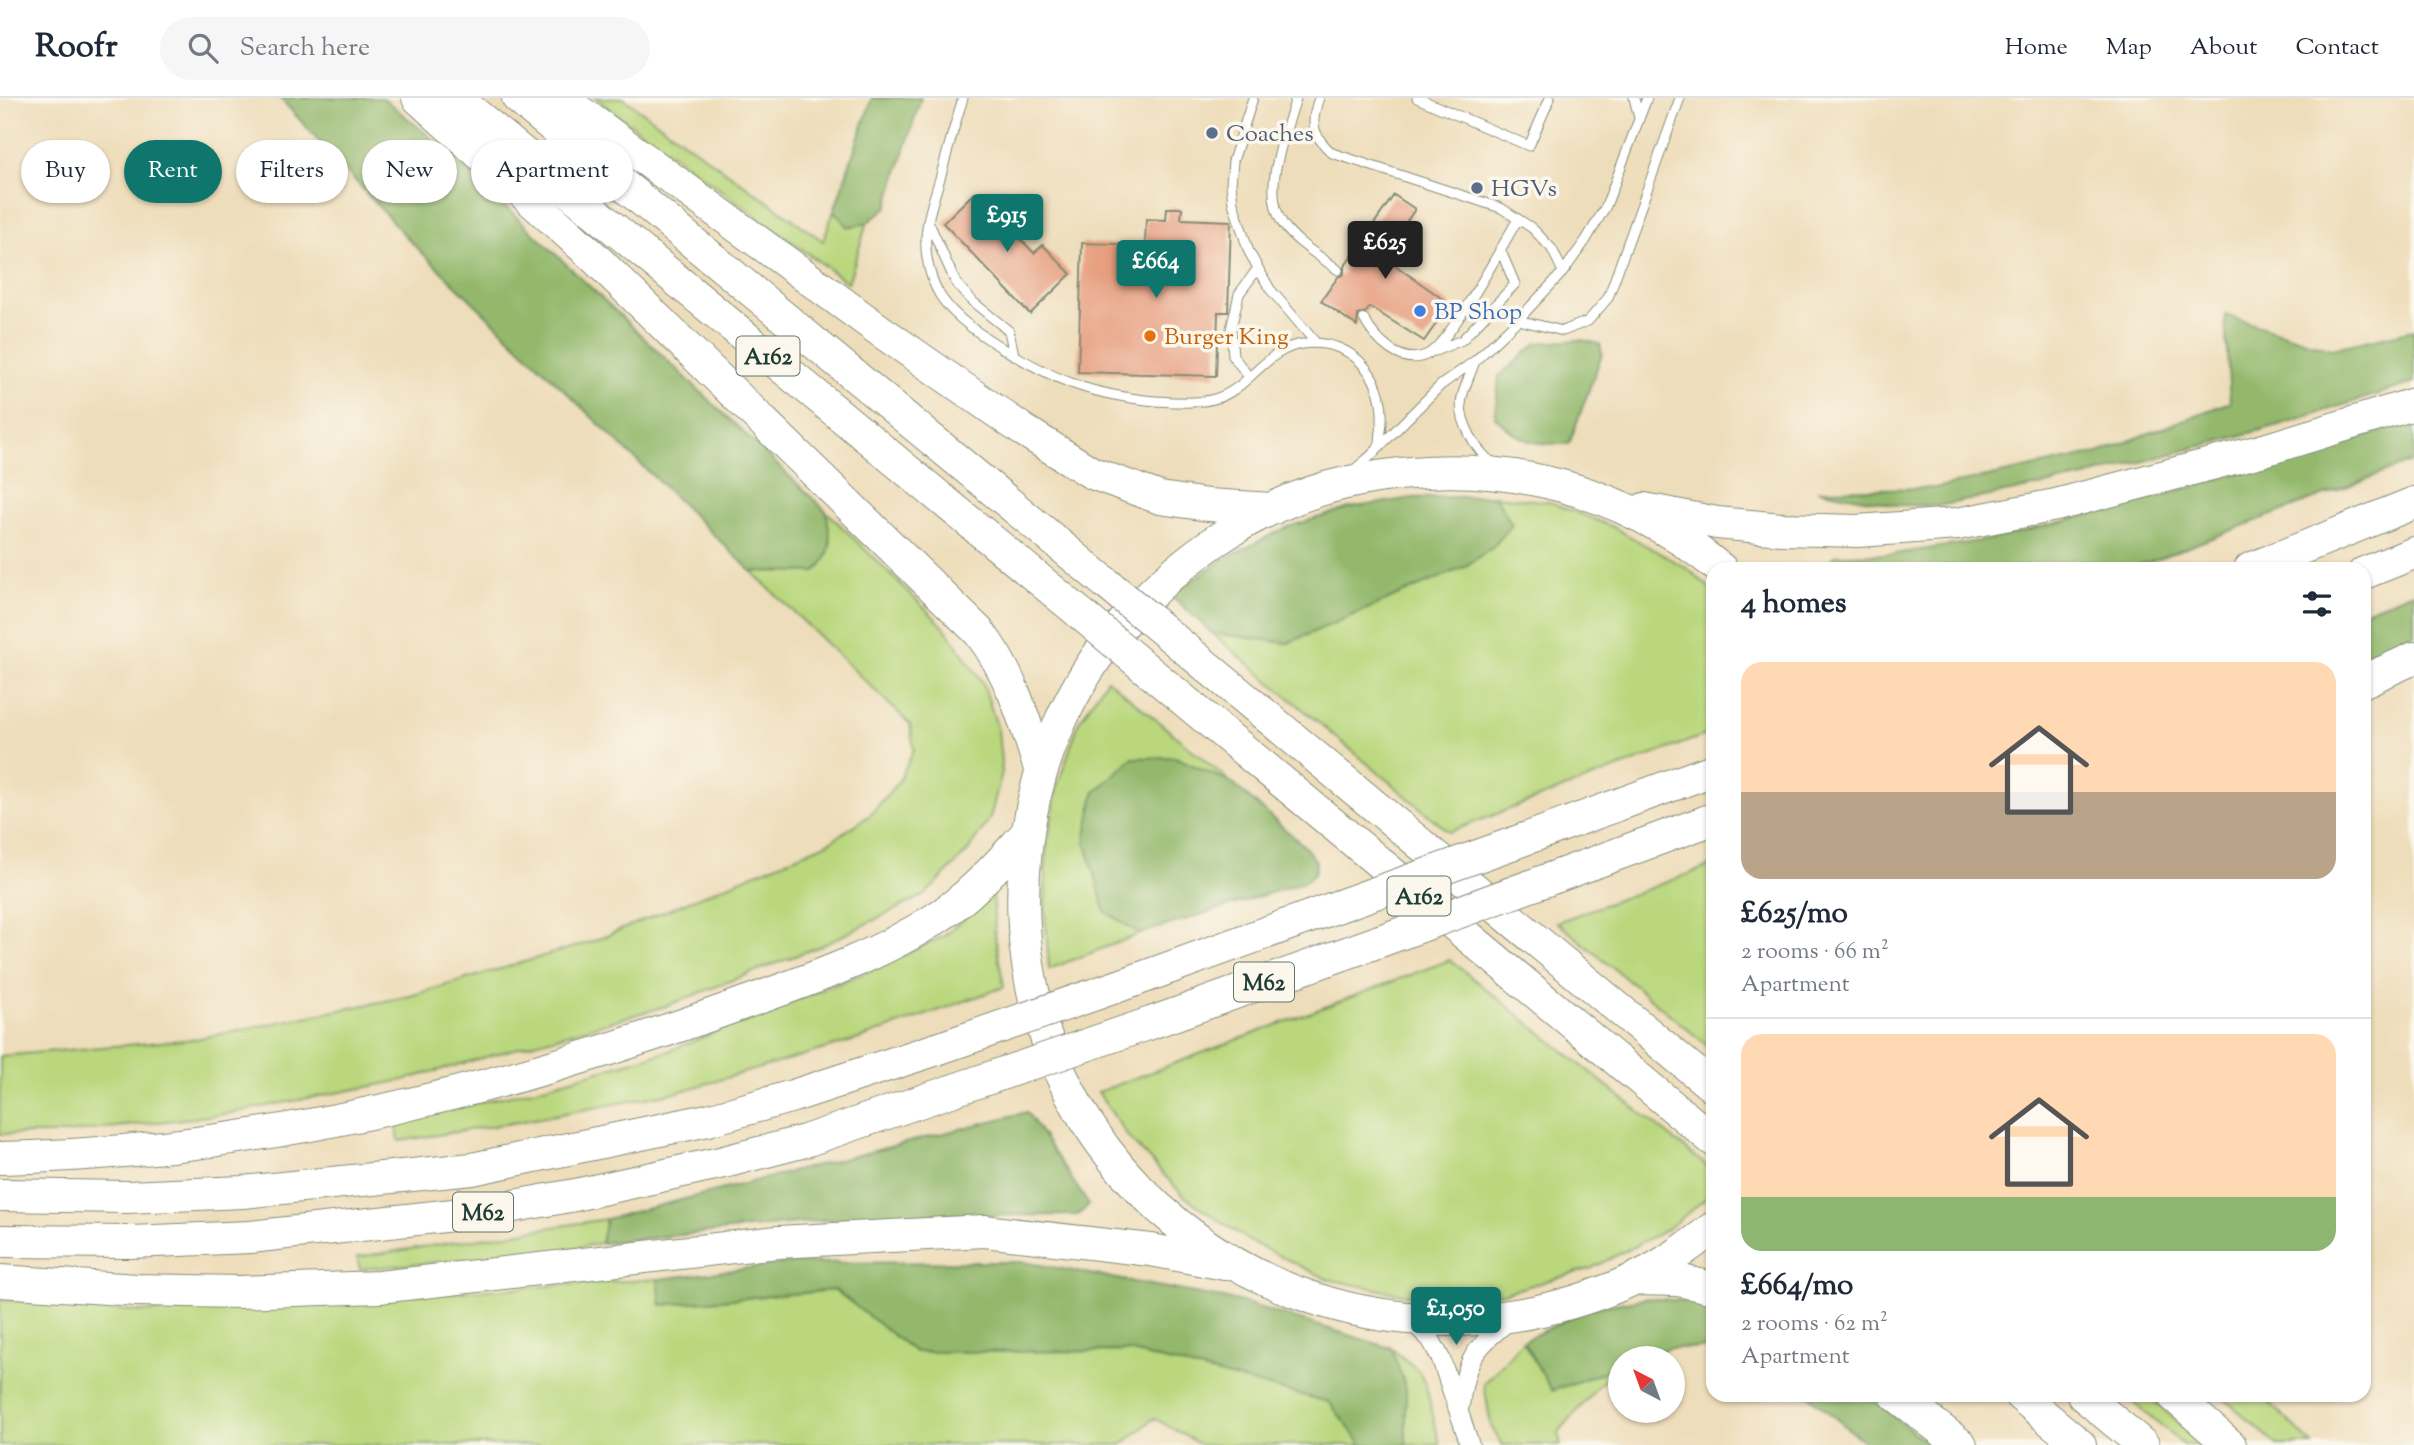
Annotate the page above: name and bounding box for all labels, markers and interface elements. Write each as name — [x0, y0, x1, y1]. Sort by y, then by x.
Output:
search box — [160, 17, 650, 80]
text: Roofr — [35, 24, 118, 72]
icon: search — [184, 29, 222, 67]
text: Search here — [240, 30, 370, 67]
text: Home — [2005, 31, 2068, 65]
text: Map — [2106, 31, 2152, 65]
text: About — [2190, 31, 2257, 65]
text: Contact — [2295, 31, 2379, 65]
place label: Coaches — [1226, 118, 1314, 152]
marker: Coaches — [1204, 125, 1220, 141]
chip: Buy — [21, 140, 110, 203]
chip: Rent — [124, 140, 222, 203]
chip: Filters — [236, 140, 348, 203]
chip: New — [362, 140, 457, 203]
chip: Apartment — [471, 140, 633, 203]
place label: HGVs — [1491, 173, 1557, 207]
marker: HGVs — [1469, 180, 1485, 196]
pin: £915 — [966, 194, 1048, 254]
text: £915 — [987, 200, 1027, 233]
pin: £625 — [1344, 222, 1426, 281]
text: £625 — [1364, 227, 1406, 260]
pin: £664 — [1115, 240, 1197, 300]
text: £664 — [1133, 246, 1179, 279]
place label: BP Shop — [1434, 296, 1522, 330]
marker: BP Shop — [1412, 303, 1428, 319]
place label: Burger King — [1164, 321, 1289, 355]
marker: Burger King — [1142, 328, 1158, 344]
road number: A162 — [736, 336, 800, 376]
text: 4 homes — [1741, 583, 1847, 626]
icon: filters — [2298, 585, 2336, 623]
icon: home — [1976, 707, 2102, 833]
road number: A162 — [1388, 876, 1450, 916]
text: £625/mo — [1741, 893, 1848, 936]
text: 2 rooms · 66 m² — [1741, 936, 1889, 969]
road number: M62 — [1234, 962, 1294, 1002]
text: Apartment — [1741, 969, 1850, 1002]
icon: home — [1976, 1079, 2102, 1205]
road number: M62 — [453, 1192, 513, 1232]
text: £664/mo — [1741, 1265, 1853, 1308]
pin: £1,050 — [1399, 1288, 1513, 1347]
text: £1,050 — [1427, 1293, 1485, 1326]
text: 2 rooms · 62 m² — [1741, 1308, 1888, 1341]
text: Apartment — [1741, 1341, 1850, 1374]
north arrow — [1608, 1346, 1685, 1423]
map controls — [1608, 1346, 1685, 1423]

